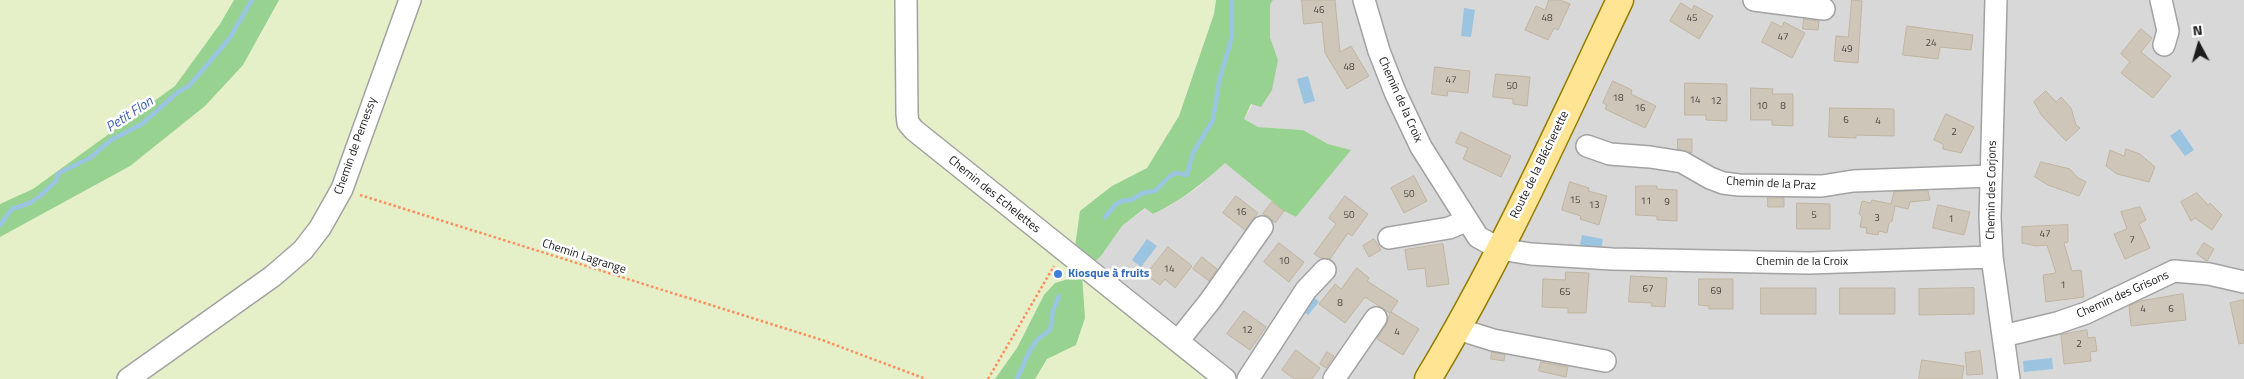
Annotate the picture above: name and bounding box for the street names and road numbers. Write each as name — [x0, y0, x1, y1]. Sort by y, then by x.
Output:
street label: Chemin de la Croix — [1375, 55, 1425, 145]
street label: Chemin de Pernessy — [332, 95, 380, 197]
street label: Route de la Blécherette — [1508, 109, 1572, 221]
street label: Chemin des Corjons — [1984, 140, 2000, 240]
street label: Chemin des Echelettes — [945, 153, 1043, 237]
street label: Chemin de la Praz — [1726, 174, 1816, 194]
street label: Chemin Lagrange — [540, 237, 628, 277]
street label: Chemin de la Croix — [1756, 255, 1848, 269]
street label: Chemin des Grisons — [2075, 268, 2171, 322]

